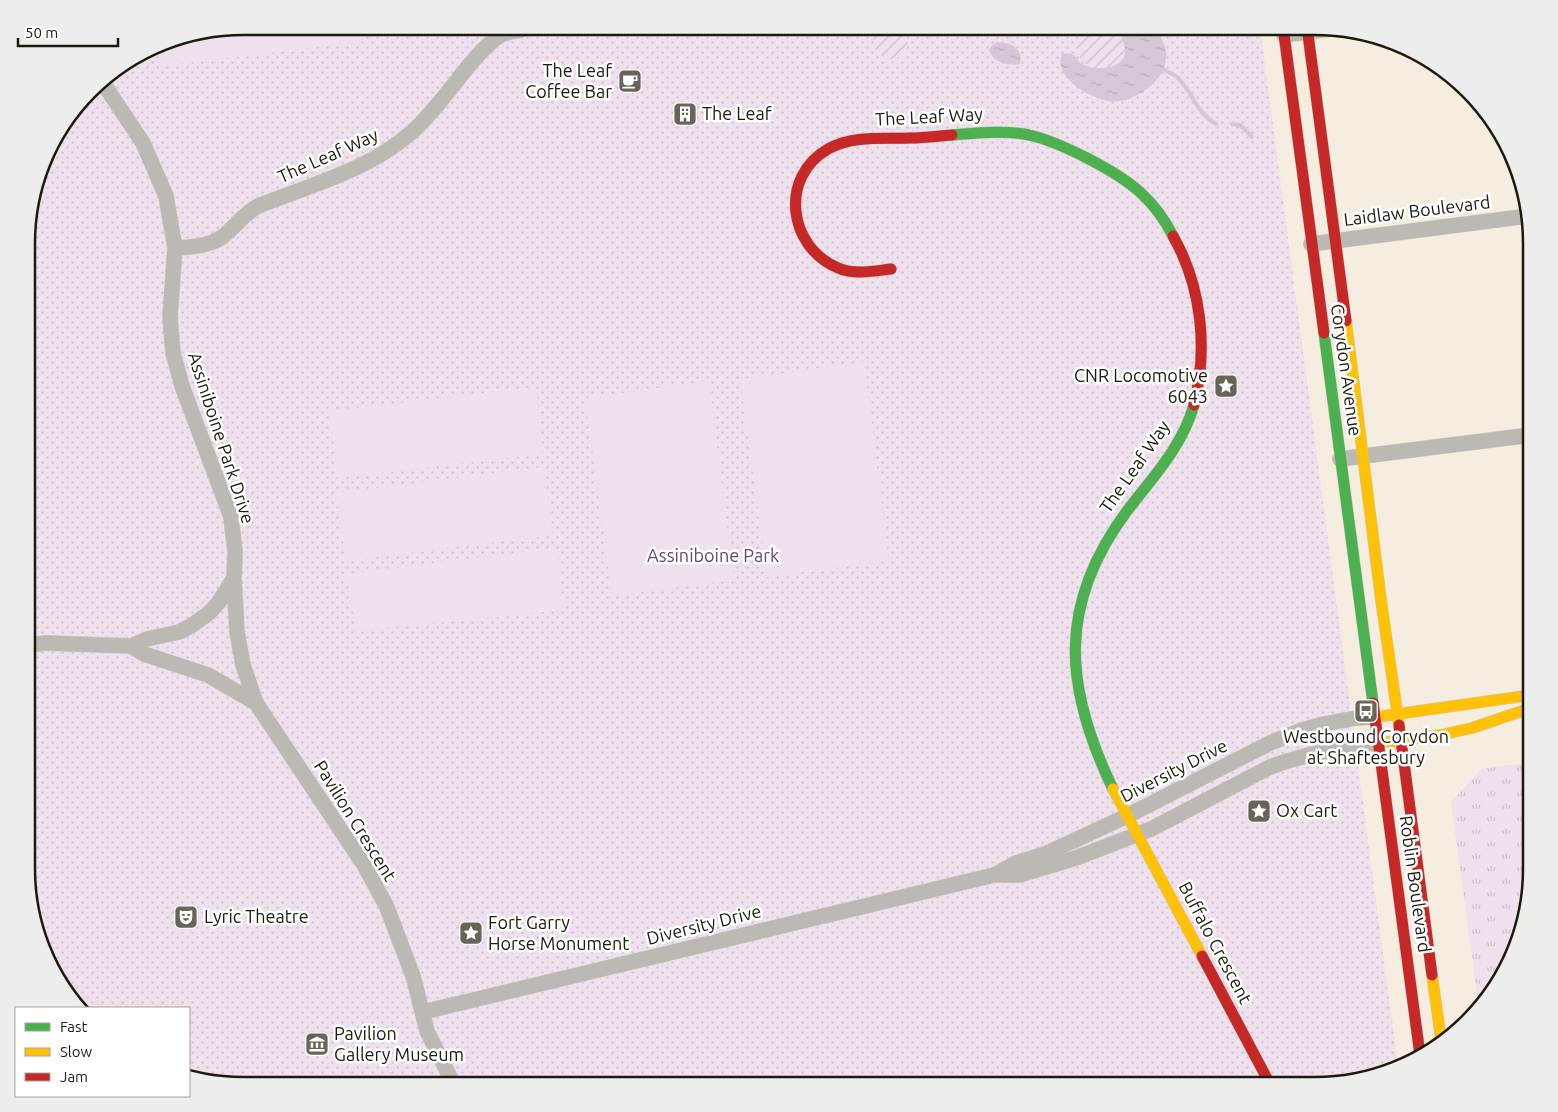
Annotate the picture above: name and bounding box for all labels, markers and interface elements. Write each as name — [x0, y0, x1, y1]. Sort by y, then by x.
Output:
scale bar — [18, 15, 118, 47]
text: 50 m — [25, 24, 58, 41]
place label: The Leaf Coffee Bar — [525, 60, 612, 101]
cafe icon: The Leaf Coffee Bar — [617, 68, 643, 94]
building icon: The Leaf — [672, 101, 698, 127]
place label: The Leaf — [702, 103, 772, 123]
street label: The Leaf Way — [875, 103, 984, 129]
street label: The Leaf Way — [274, 124, 381, 186]
street label: Laidlaw Boulevard — [1342, 191, 1491, 229]
street label: Corydon Avenue — [1328, 302, 1366, 437]
street label: Assiniboine Park Drive — [185, 350, 259, 526]
place label: CNR Locomotive 6043 — [1074, 365, 1208, 406]
place icon: CNR Locomotive 6043 — [1213, 373, 1239, 399]
street label: The Leaf Way — [1095, 416, 1173, 516]
park label: Assiniboine Park — [647, 545, 779, 565]
bus stop icon: Westbound Corydon at Shaftesbury — [1353, 698, 1379, 724]
place label: Westbound Corydon at Shaftesbury — [1283, 726, 1449, 767]
street label: Diversity Drive — [1117, 735, 1230, 806]
street label: Pavilion Crescent — [311, 757, 401, 884]
place icon: Ox Cart — [1246, 798, 1272, 824]
place label: Ox Cart — [1276, 800, 1337, 820]
street label: Roblin Boulevard — [1396, 814, 1435, 954]
street label: Buffalo Crescent — [1175, 878, 1256, 1007]
street label: Diversity Drive — [644, 900, 763, 948]
theatre icon: Lyric Theatre — [173, 904, 199, 930]
place label: Lyric Theatre — [204, 906, 309, 926]
place label: Fort Garry Horse Monument — [488, 912, 629, 953]
place icon: Fort Garry Horse Monument — [458, 920, 484, 946]
legend — [15, 1007, 190, 1097]
text: Fast — [60, 1018, 88, 1035]
place label: Pavilion Gallery Museum — [334, 1023, 464, 1064]
museum icon: Pavilion Gallery Museum — [304, 1031, 330, 1057]
text: Slow — [60, 1043, 93, 1060]
text: Jam — [60, 1068, 88, 1085]

